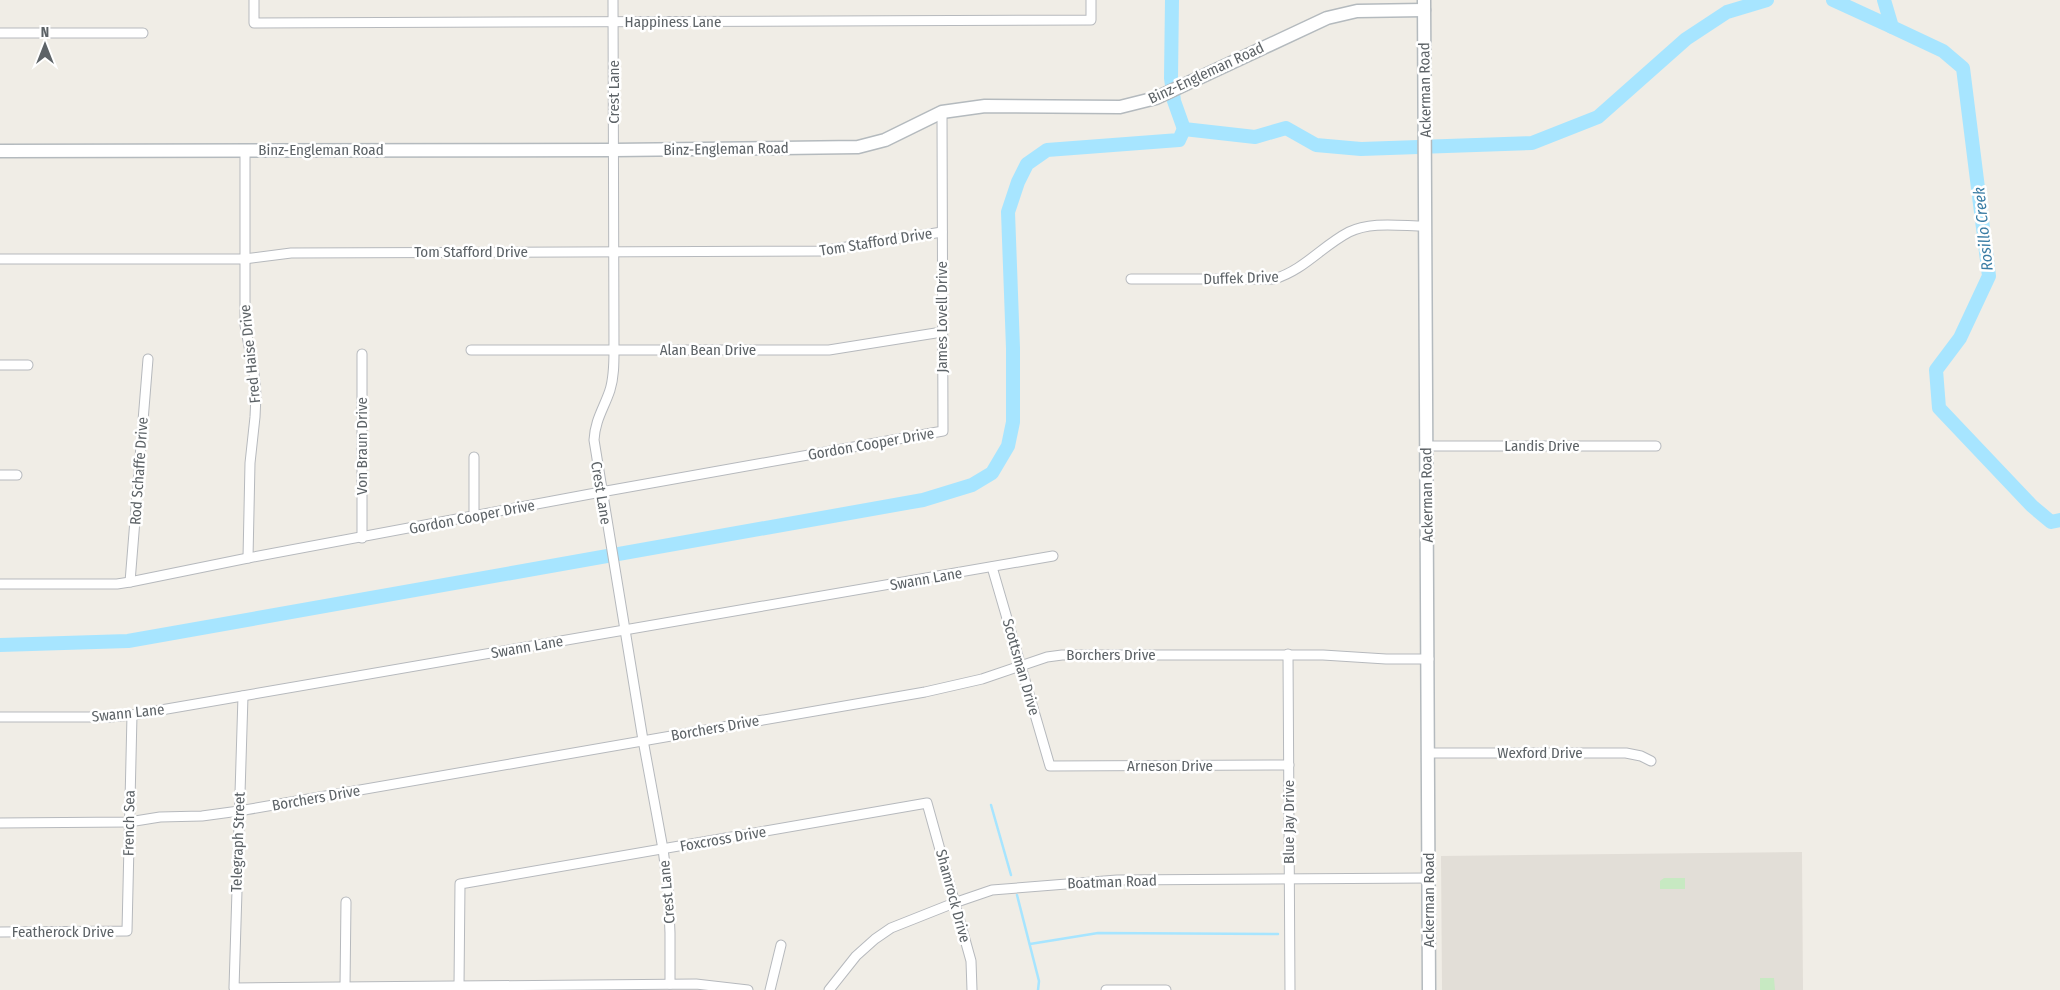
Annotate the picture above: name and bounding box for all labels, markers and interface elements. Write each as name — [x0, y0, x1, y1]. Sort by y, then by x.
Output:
street label: Happiness Lane — [625, 13, 721, 31]
north arrow — [20, 20, 70, 70]
text: N — [41, 24, 49, 41]
street label: Binz-Engleman Road — [1145, 38, 1267, 108]
street label: Ackerman Road — [1415, 42, 1435, 138]
street label: Crest Lane — [605, 60, 623, 124]
street label: Binz-Engleman Road — [663, 139, 789, 159]
street label: Binz-Engleman Road — [258, 141, 384, 159]
water label: Rosillo Creek — [1969, 186, 1997, 272]
street label: Tom Stafford Drive — [818, 224, 934, 260]
street label: Tom Stafford Drive — [414, 243, 528, 261]
street label: James Lovell Drive — [933, 261, 951, 373]
street label: Duffek Drive — [1203, 268, 1279, 288]
street label: Fred Haise Drive — [236, 304, 264, 404]
street label: Alan Bean Drive — [660, 341, 756, 359]
street label: Von Braun Drive — [353, 397, 371, 495]
street label: Rod Schaffe Drive — [126, 416, 152, 526]
street label: Gordon Cooper Drive — [807, 424, 935, 464]
street label: Landis Drive — [1504, 437, 1580, 455]
street label: Ackerman Road — [1417, 447, 1437, 543]
street label: Crest Lane — [587, 460, 615, 526]
street label: Gordon Cooper Drive — [408, 496, 536, 538]
street label: Swann Lane — [889, 564, 963, 594]
street label: Scottsman Drive — [999, 617, 1043, 717]
street label: Swann Lane — [490, 632, 564, 662]
street label: Borchers Drive — [1066, 646, 1156, 664]
street label: Swann Lane — [91, 700, 165, 726]
street label: Borchers Drive — [669, 711, 761, 745]
street label: Wexford Drive — [1497, 744, 1583, 762]
street label: Arneson Drive — [1127, 757, 1213, 775]
street label: Blue Jay Drive — [1280, 780, 1298, 864]
street label: Borchers Drive — [270, 781, 362, 815]
street label: French Sea — [119, 790, 139, 856]
street label: Telegraph Street — [227, 791, 249, 892]
street label: Foxcross Drive — [678, 823, 768, 855]
street label: Shamrock Drive — [932, 847, 974, 945]
street label: Ackerman Road — [1420, 852, 1438, 948]
street label: Crest Lane — [655, 860, 679, 924]
street label: Boatman Road — [1067, 871, 1157, 893]
street label: Featherock Drive — [12, 923, 114, 941]

